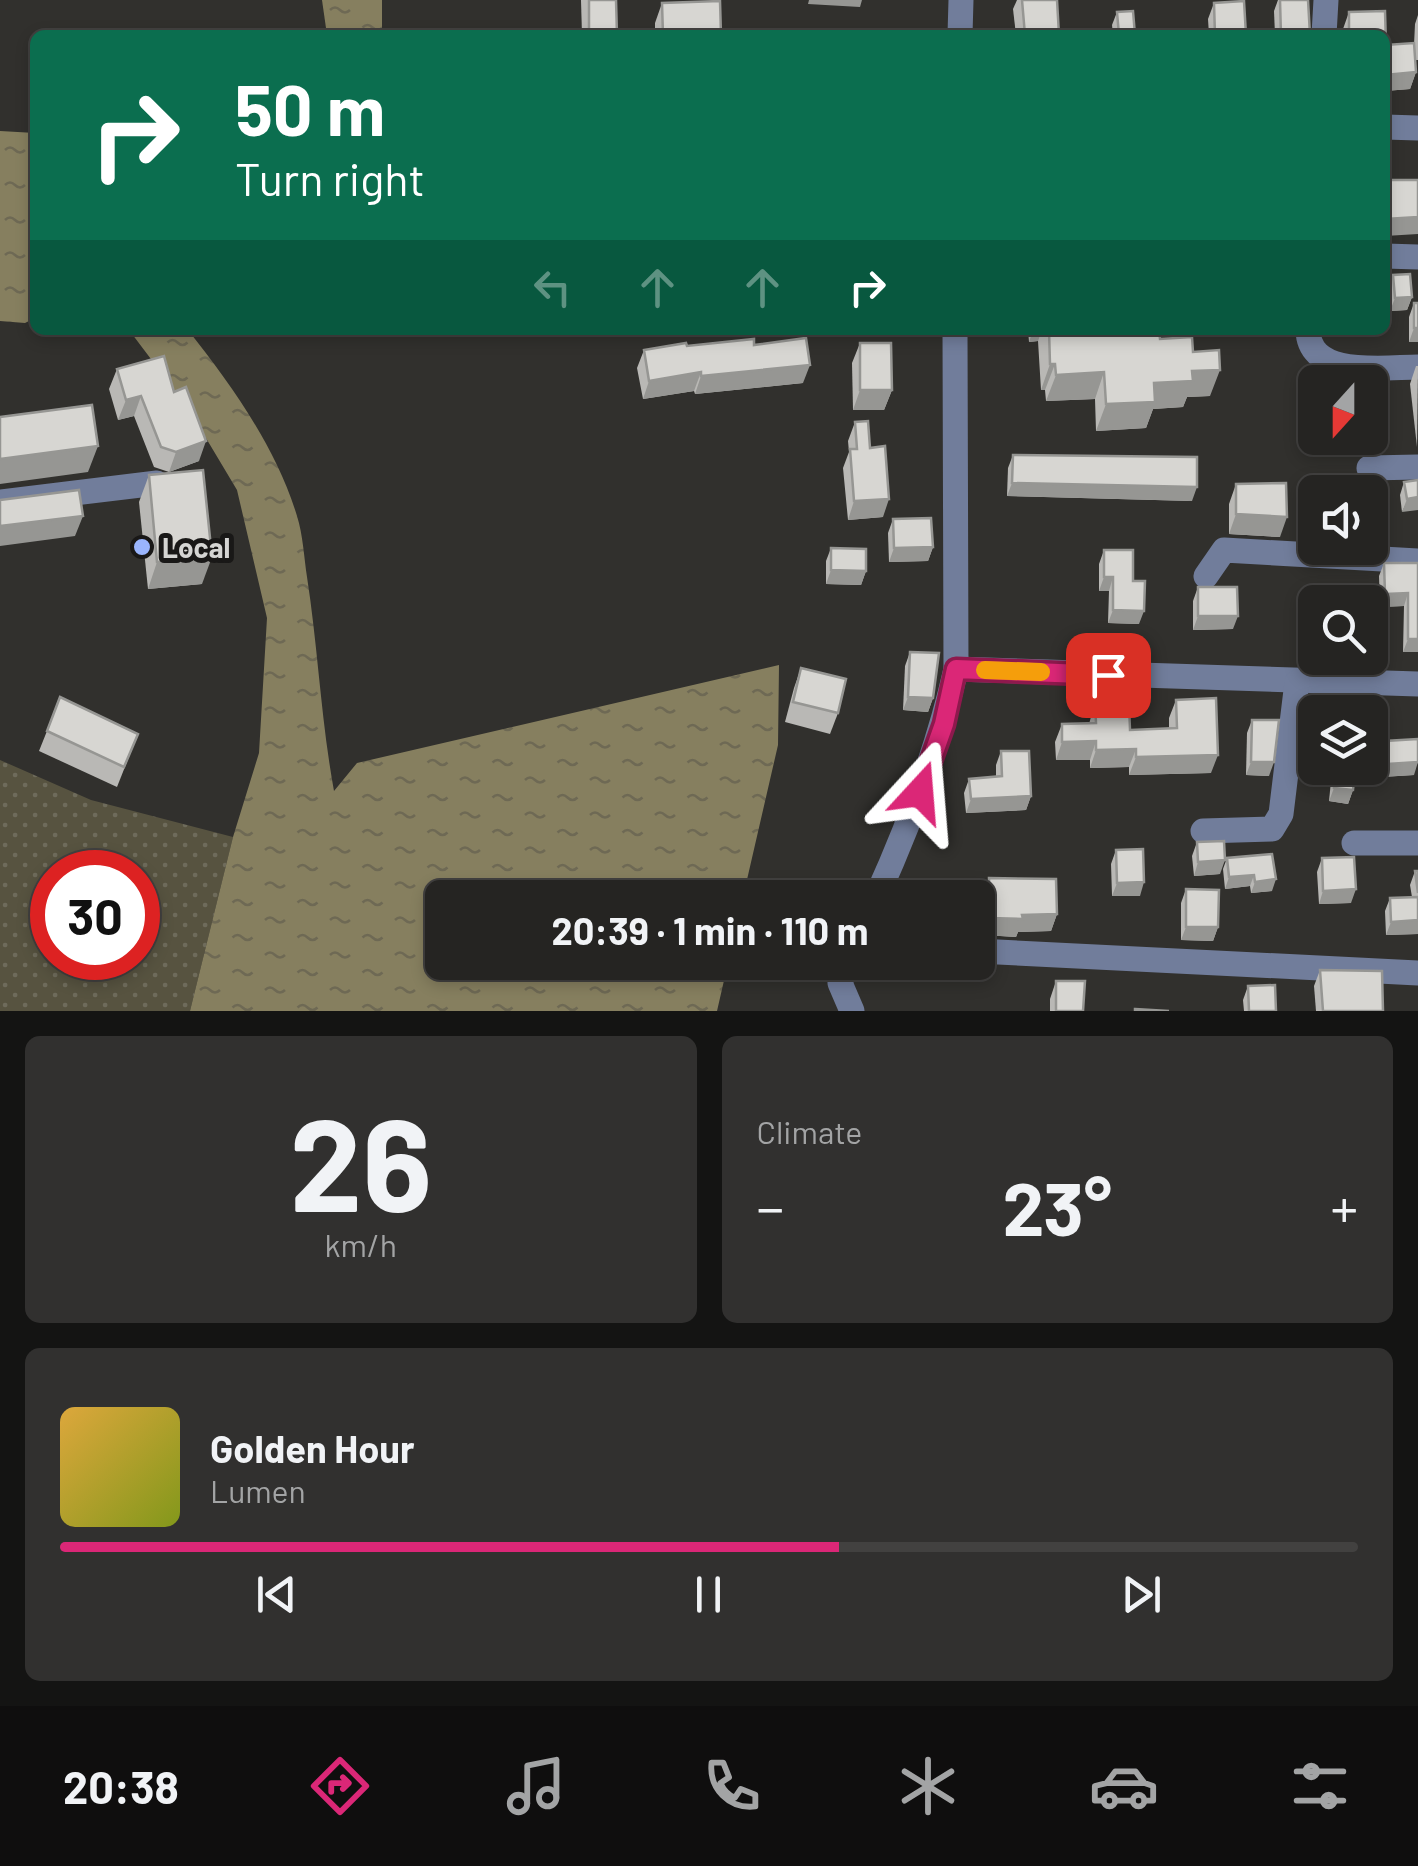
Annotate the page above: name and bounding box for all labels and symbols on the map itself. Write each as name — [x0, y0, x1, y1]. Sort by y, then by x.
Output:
north arrow — [1298, 365, 1388, 455]
place label: Local — [162, 530, 230, 564]
marker: Local — [131, 536, 153, 558]
pin — [1066, 633, 1151, 718]
position arrow — [868, 740, 972, 844]
speed limit sign: 30 — [30, 850, 160, 980]

